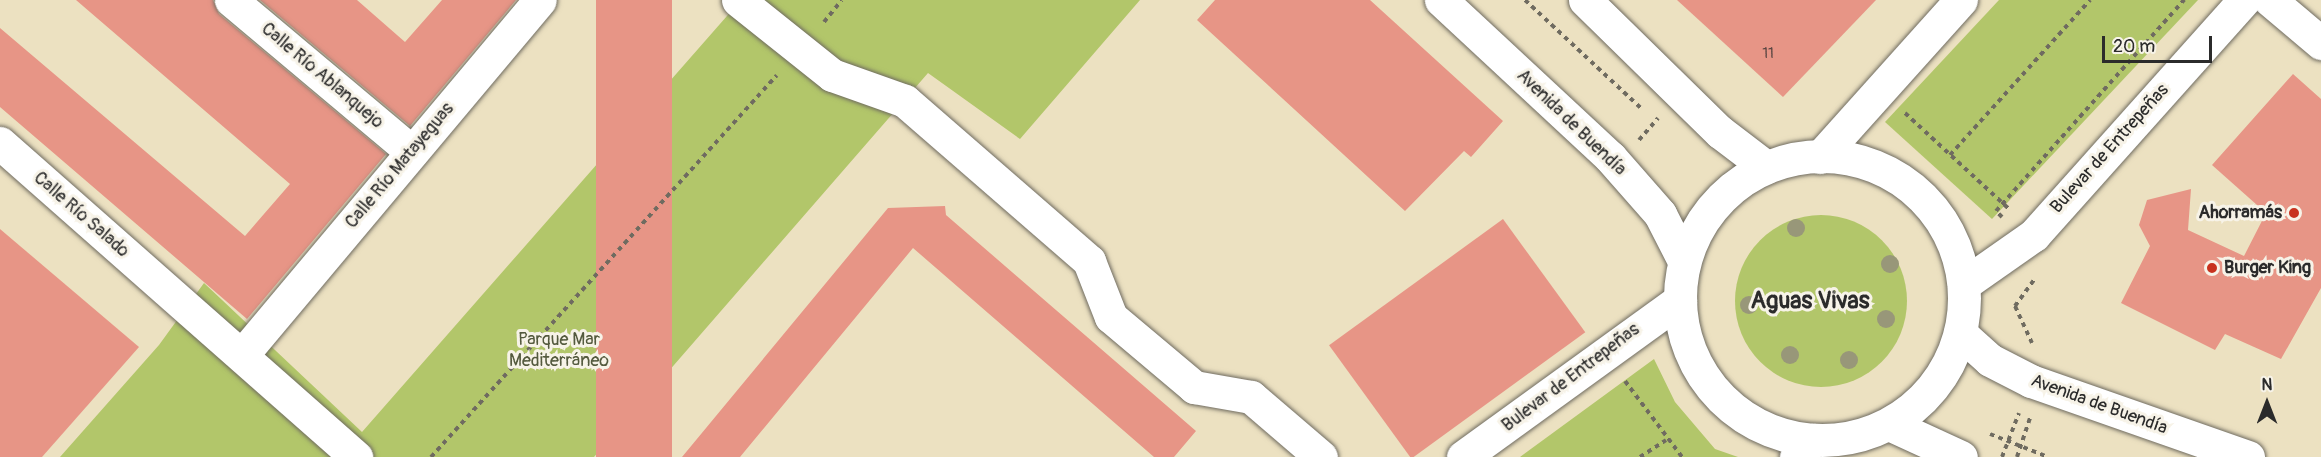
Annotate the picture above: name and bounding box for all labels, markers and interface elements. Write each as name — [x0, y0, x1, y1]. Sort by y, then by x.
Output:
street label: Calle Río Ablanquejo — [257, 19, 387, 133]
scale bar — [2105, 24, 2214, 62]
text: 20 m — [2113, 35, 2155, 58]
house number: 11 — [1762, 45, 1774, 63]
street label: Avenida de Buendía — [1512, 65, 1630, 181]
street label: Bulevar de Entrepeñas — [2046, 80, 2174, 218]
street label: Calle Río Matayeguas — [341, 99, 459, 233]
street label: Calle Río Salado — [29, 168, 133, 262]
place label: Ahorramás — [2199, 202, 2282, 224]
marker: Ahorramás — [2287, 206, 2301, 220]
place label: Burger King — [2224, 257, 2311, 279]
marker: Burger King — [2205, 261, 2219, 275]
district label: Aguas Vivas — [1751, 287, 1869, 315]
street label: Bulevar de Entrepeñas — [1498, 319, 1644, 437]
park label: Parque Mar Mediterráneo — [509, 330, 609, 372]
street label: Avenida de Buendía — [2028, 370, 2170, 440]
north arrow — [2237, 373, 2297, 433]
text: N — [2262, 375, 2272, 395]

